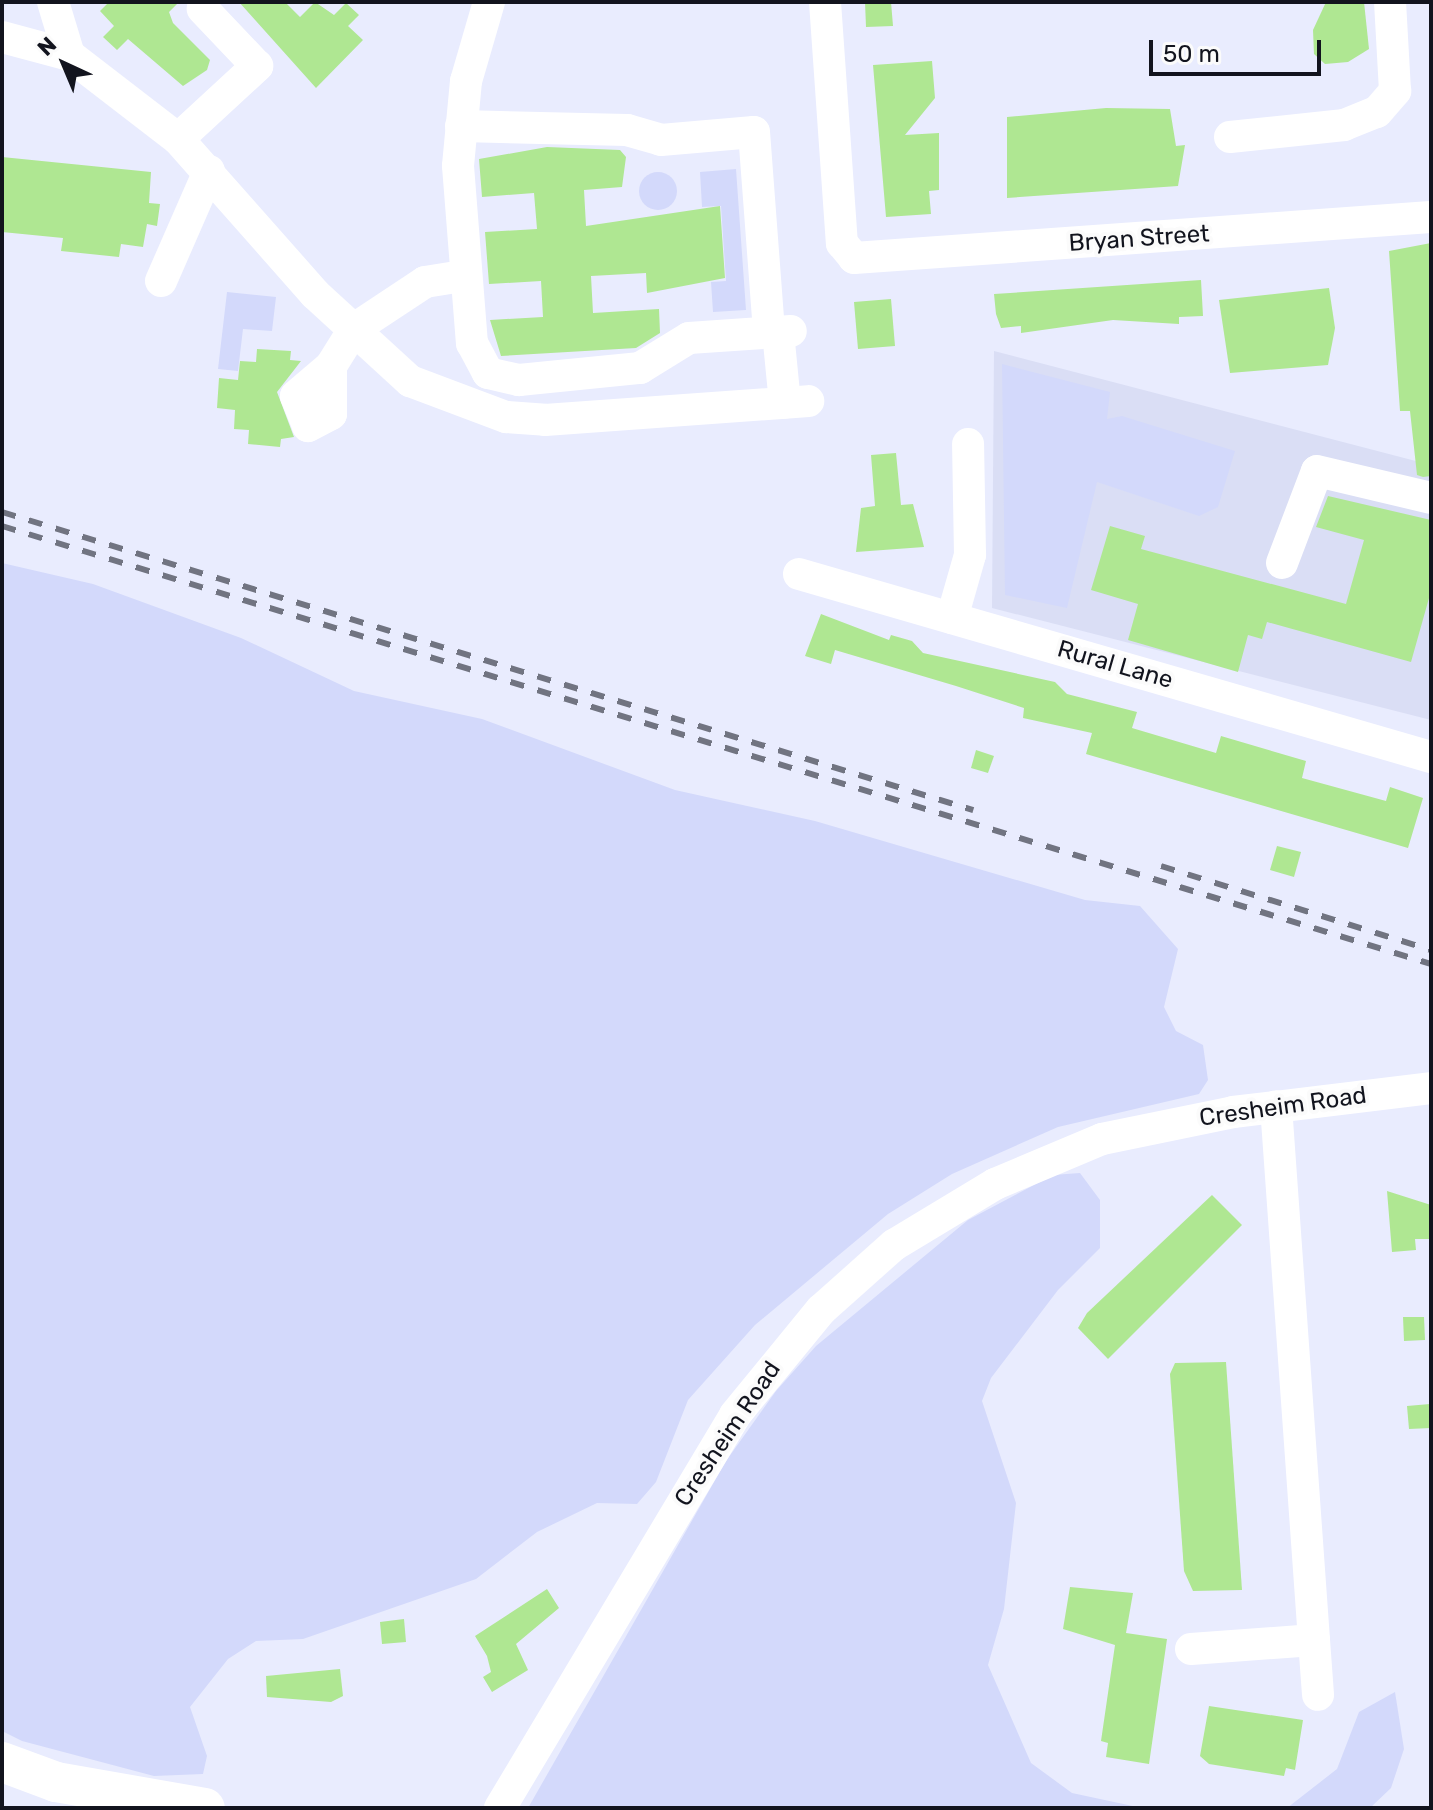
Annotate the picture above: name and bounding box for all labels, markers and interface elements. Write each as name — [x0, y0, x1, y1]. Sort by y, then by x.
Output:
north arrow — [24, 24, 104, 104]
scale bar — [1153, 24, 1325, 74]
text: N — [32, 31, 62, 62]
text: 50 m — [1163, 40, 1220, 68]
street label: Bryan Street — [1068, 220, 1210, 258]
street label: Rural Lane — [1054, 635, 1176, 695]
street label: Cresheim Road — [1198, 1081, 1368, 1133]
street label: Cresheim Road — [669, 1356, 787, 1512]

